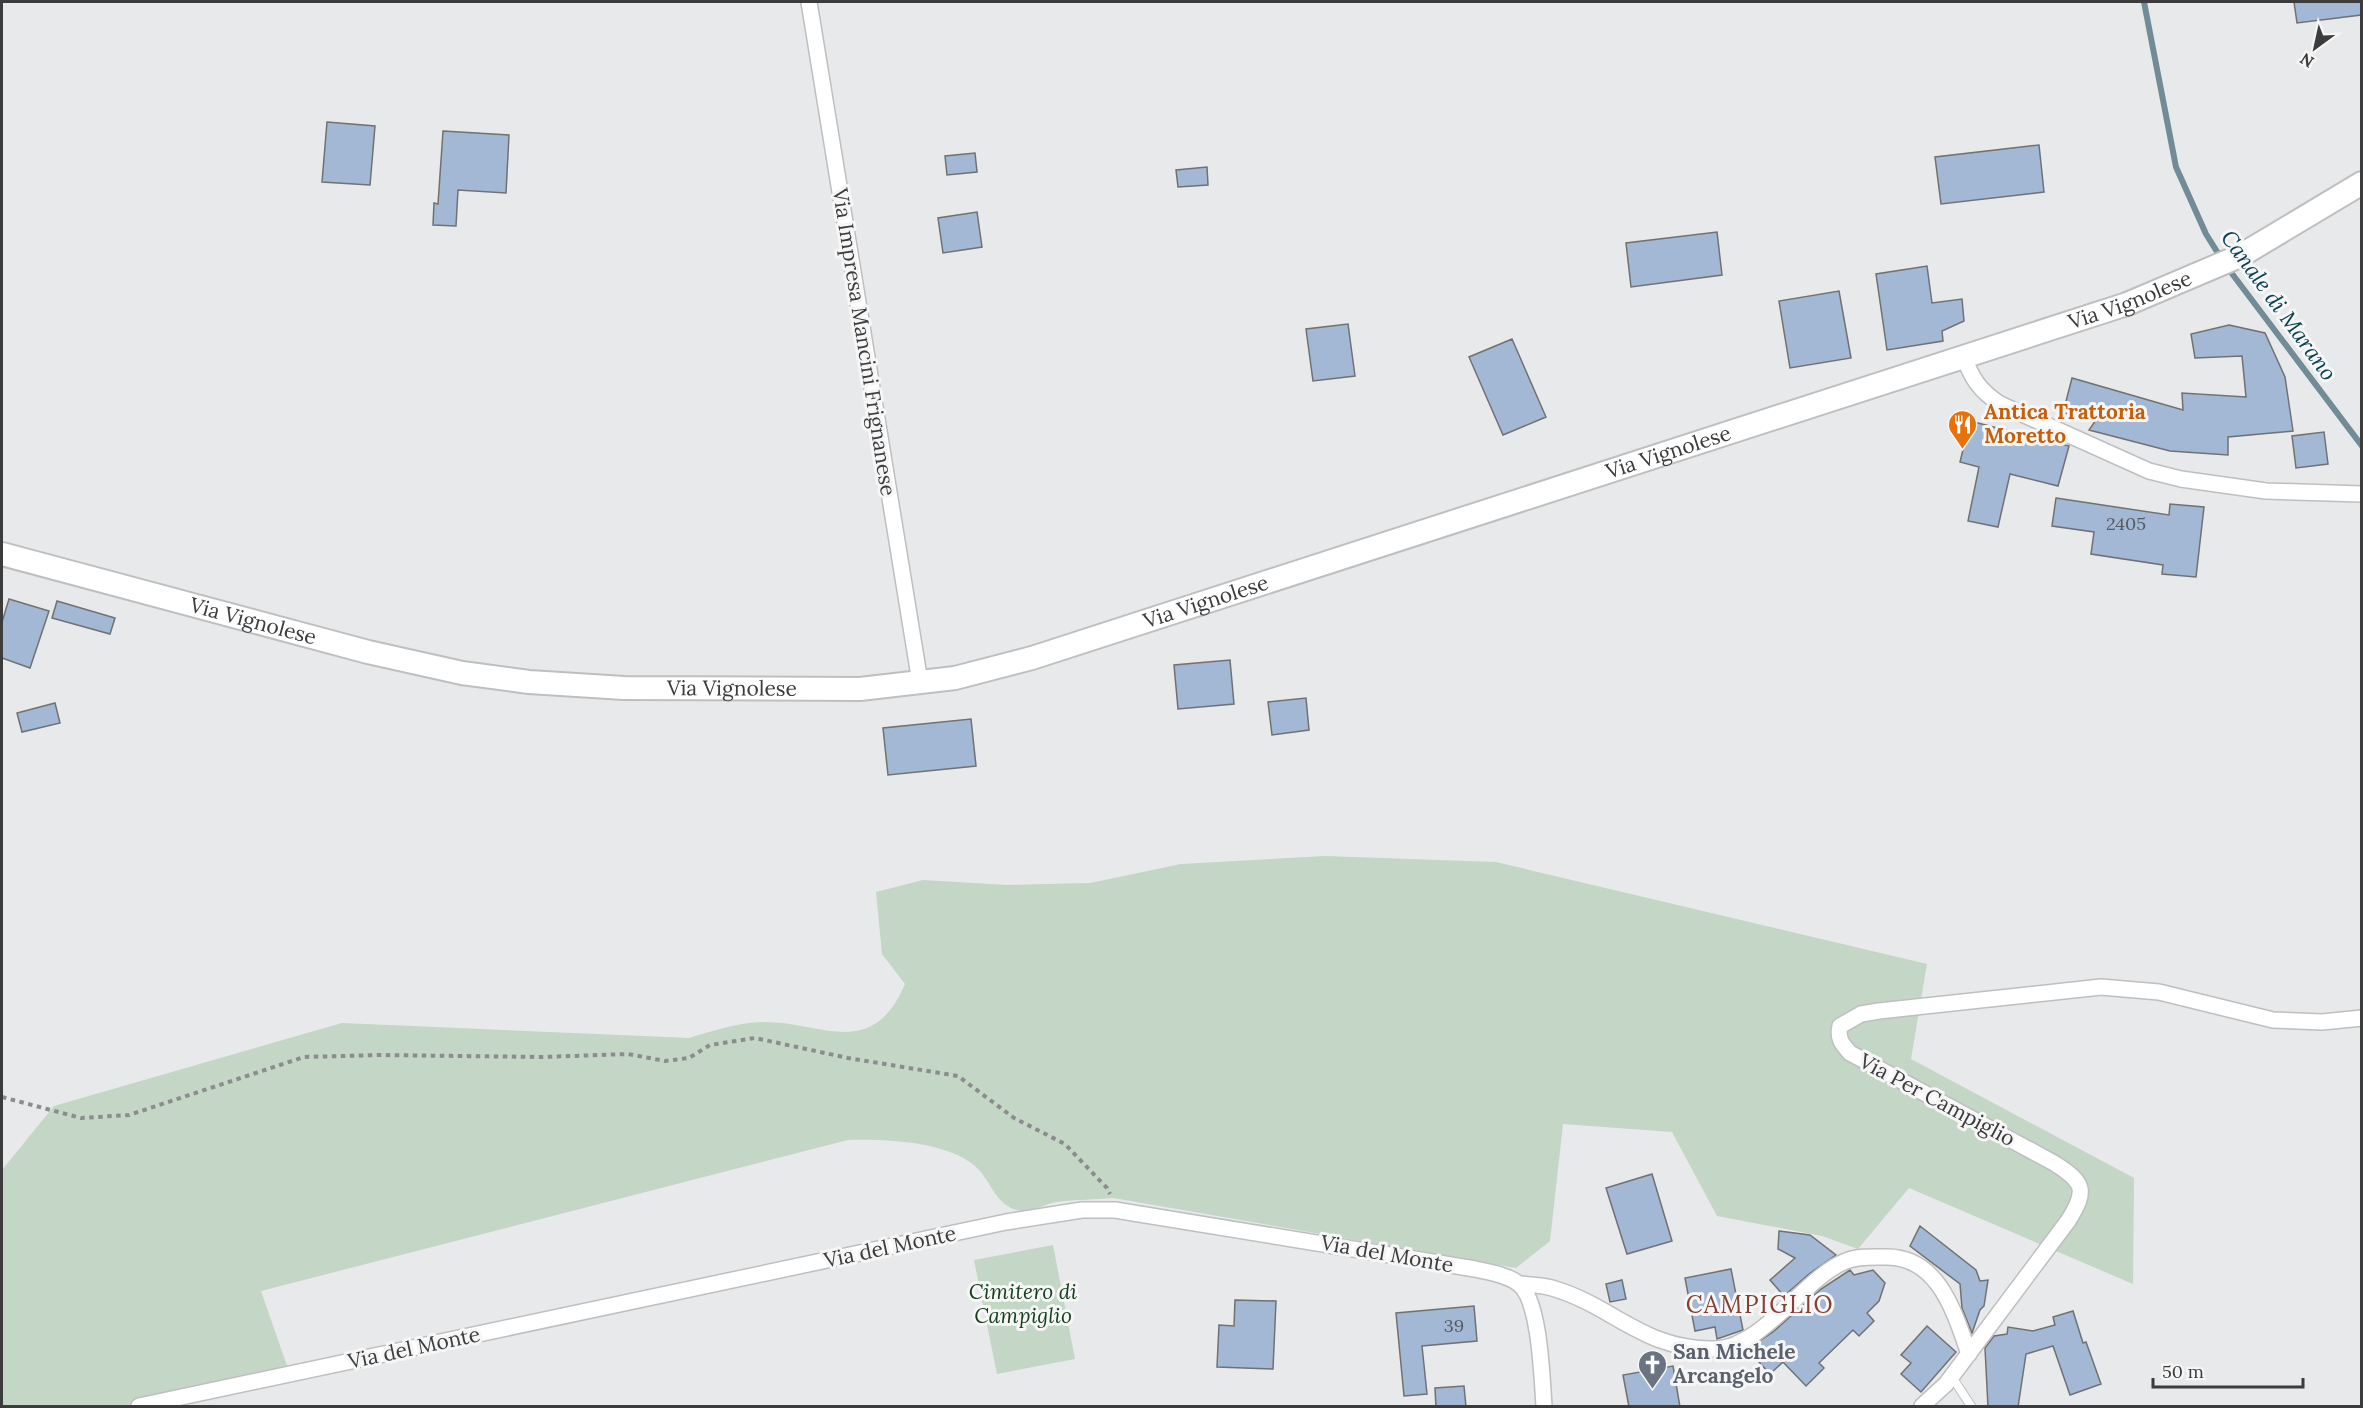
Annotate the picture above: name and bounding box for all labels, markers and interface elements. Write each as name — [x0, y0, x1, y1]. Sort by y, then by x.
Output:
north arrow — [2285, 18, 2345, 78]
text: N — [2296, 49, 2317, 72]
street label: Via Impresa Mancini Frignanese — [827, 185, 902, 498]
water label: Canale di Marano — [2215, 224, 2343, 386]
street label: Via Vignolese — [2064, 264, 2196, 335]
place label: Antica Trattoria Moretto — [1984, 398, 2146, 449]
restaurant icon: Antica Trattoria Moretto — [1947, 408, 1979, 450]
street label: Via Vignolese — [1601, 419, 1734, 485]
house number: 2405 — [2106, 512, 2146, 535]
street label: Via Vignolese — [1139, 568, 1272, 634]
street label: Via Vignolese — [186, 591, 320, 651]
street label: Via Vignolese — [666, 674, 797, 702]
street label: Via Per Campiglio — [1854, 1047, 2020, 1152]
street label: Via del Monte — [820, 1219, 958, 1274]
street label: Via del Monte — [1318, 1228, 1456, 1278]
park label: Cimitero di Campiglio — [969, 1278, 1077, 1329]
district label: CAMPIGLIO — [1686, 1289, 1834, 1320]
house number: 39 — [1444, 1314, 1464, 1337]
street label: Via del Monte — [344, 1320, 482, 1375]
place label: San Michele Arcangelo — [1673, 1338, 1796, 1389]
church icon: San Michele Arcangelo — [1636, 1348, 1668, 1390]
scale bar — [2153, 1351, 2303, 1389]
text: 50 m — [2162, 1360, 2204, 1383]

